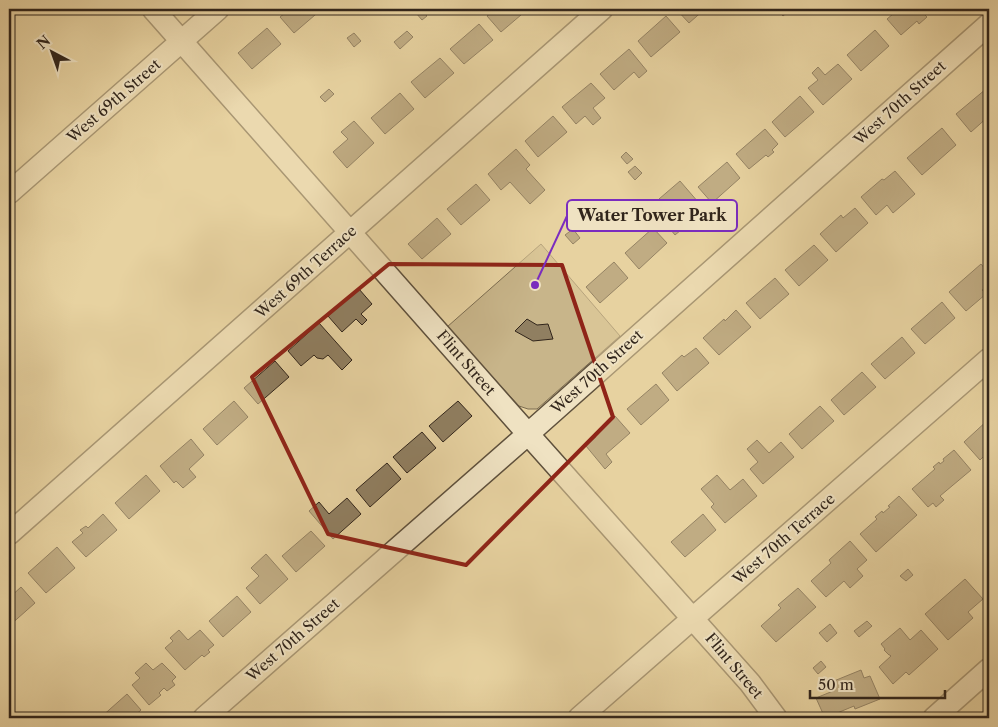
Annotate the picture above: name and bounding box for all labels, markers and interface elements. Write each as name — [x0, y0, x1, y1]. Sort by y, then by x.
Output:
north arrow — [28, 28, 78, 78]
text: N — [33, 31, 54, 53]
street label: West 69th Street — [62, 54, 165, 147]
street label: West 70th Street — [849, 56, 950, 150]
callout: Water Tower Park — [567, 200, 737, 231]
text: Water Tower Park — [576, 205, 727, 225]
street label: West 69th Terrace — [250, 221, 360, 323]
street label: West 70th Street — [546, 325, 647, 419]
street label: Flint Street — [433, 326, 500, 400]
street label: West 70th Terrace — [728, 489, 839, 589]
street label: West 70th Street — [241, 593, 344, 686]
street label: Flint Street — [701, 629, 768, 703]
scale bar — [810, 667, 946, 699]
text: 50 m — [818, 675, 854, 694]

